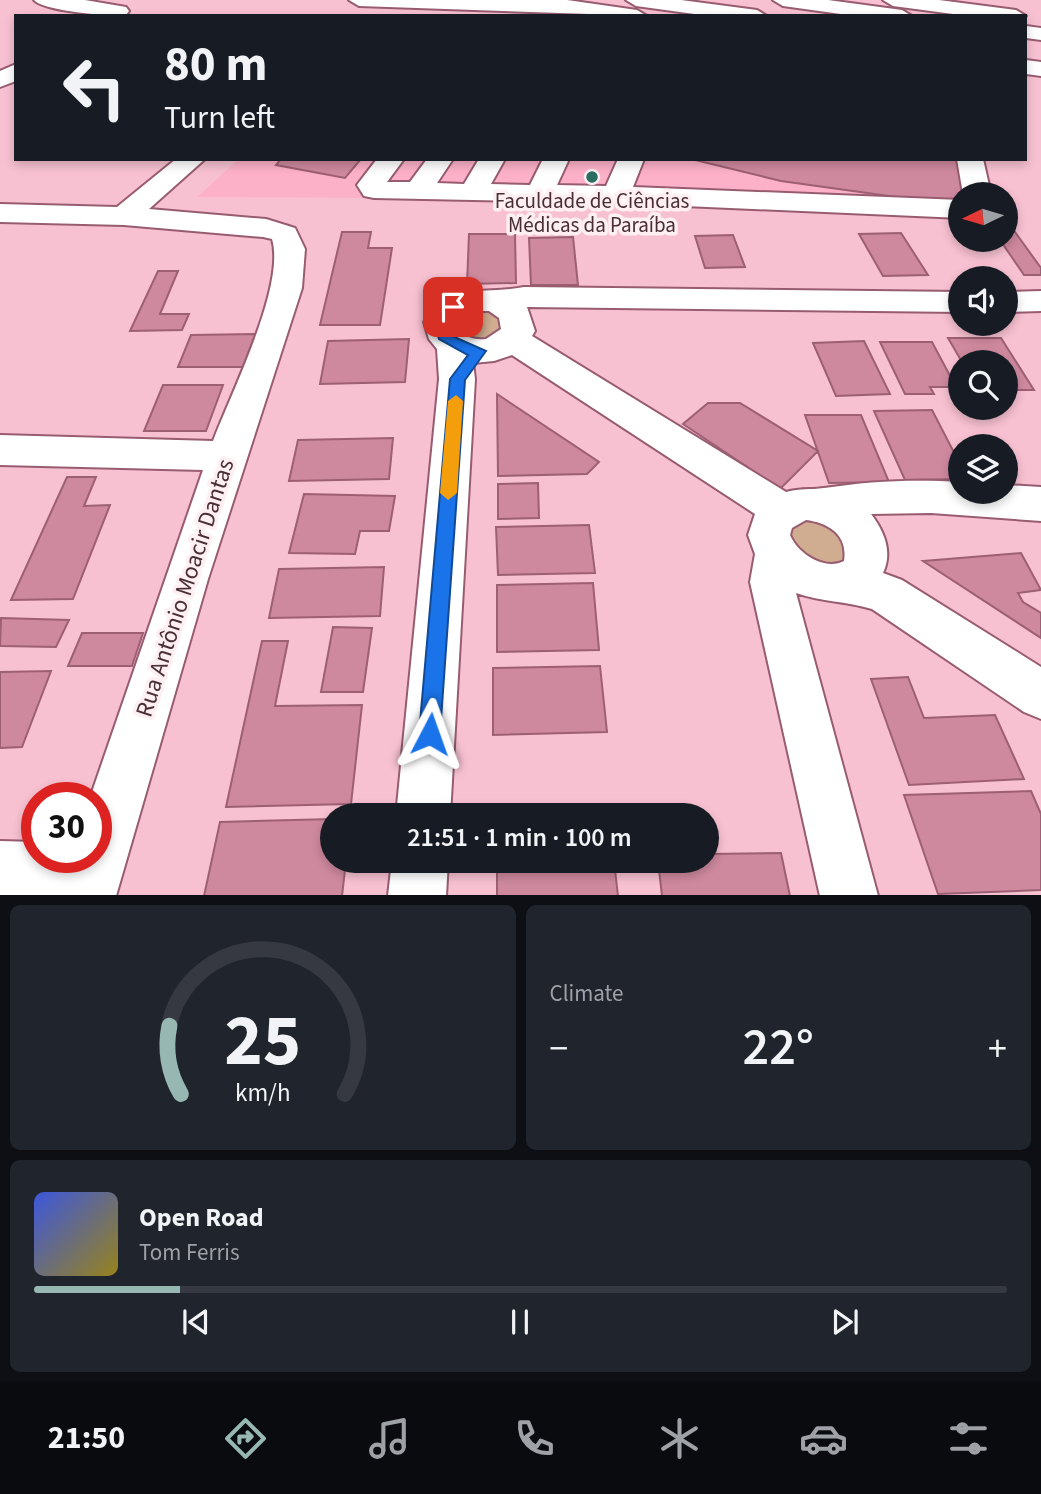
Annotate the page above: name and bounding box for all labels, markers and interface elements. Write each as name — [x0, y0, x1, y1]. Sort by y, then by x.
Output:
text: 80 m — [164, 30, 268, 100]
icon: left — [49, 42, 140, 133]
text: Turn left — [164, 95, 275, 141]
marker: Faculdade de Ciências Médicas da Paraíba — [584, 169, 600, 185]
north arrow — [948, 182, 1018, 252]
map controls — [948, 182, 1018, 504]
place label: Faculdade de Ciências Médicas da Paraíba — [495, 186, 689, 240]
button: sound — [948, 266, 1018, 336]
pin — [423, 277, 483, 337]
icon: arrive — [434, 288, 472, 326]
button: search — [948, 350, 1018, 420]
button: layers — [948, 434, 1018, 504]
street label: Rua Antônio Moacir Dantas — [127, 455, 243, 721]
position arrow — [393, 697, 467, 771]
speed limit sign: 30 — [21, 782, 112, 873]
text: 21:51 · 1 min · 100 m — [407, 819, 632, 856]
text: Climate — [550, 977, 623, 1010]
text: 25 — [224, 989, 301, 1093]
text: 22° — [743, 1011, 814, 1085]
text: − — [550, 1022, 568, 1076]
text: + — [988, 1022, 1007, 1076]
text: km/h — [235, 1074, 291, 1110]
text: Open Road — [139, 1199, 264, 1236]
text: Tom Ferris — [139, 1236, 240, 1269]
icon: previous — [177, 1303, 215, 1341]
icon: pause — [501, 1303, 539, 1341]
icon: next — [826, 1303, 864, 1341]
icon: directions — [221, 1414, 270, 1463]
icon: music — [365, 1414, 414, 1463]
icon: phone — [510, 1414, 559, 1463]
icon: climate — [655, 1414, 704, 1463]
icon: car — [799, 1414, 848, 1463]
icon: filters — [944, 1414, 993, 1463]
text: 21:50 — [48, 1415, 125, 1461]

